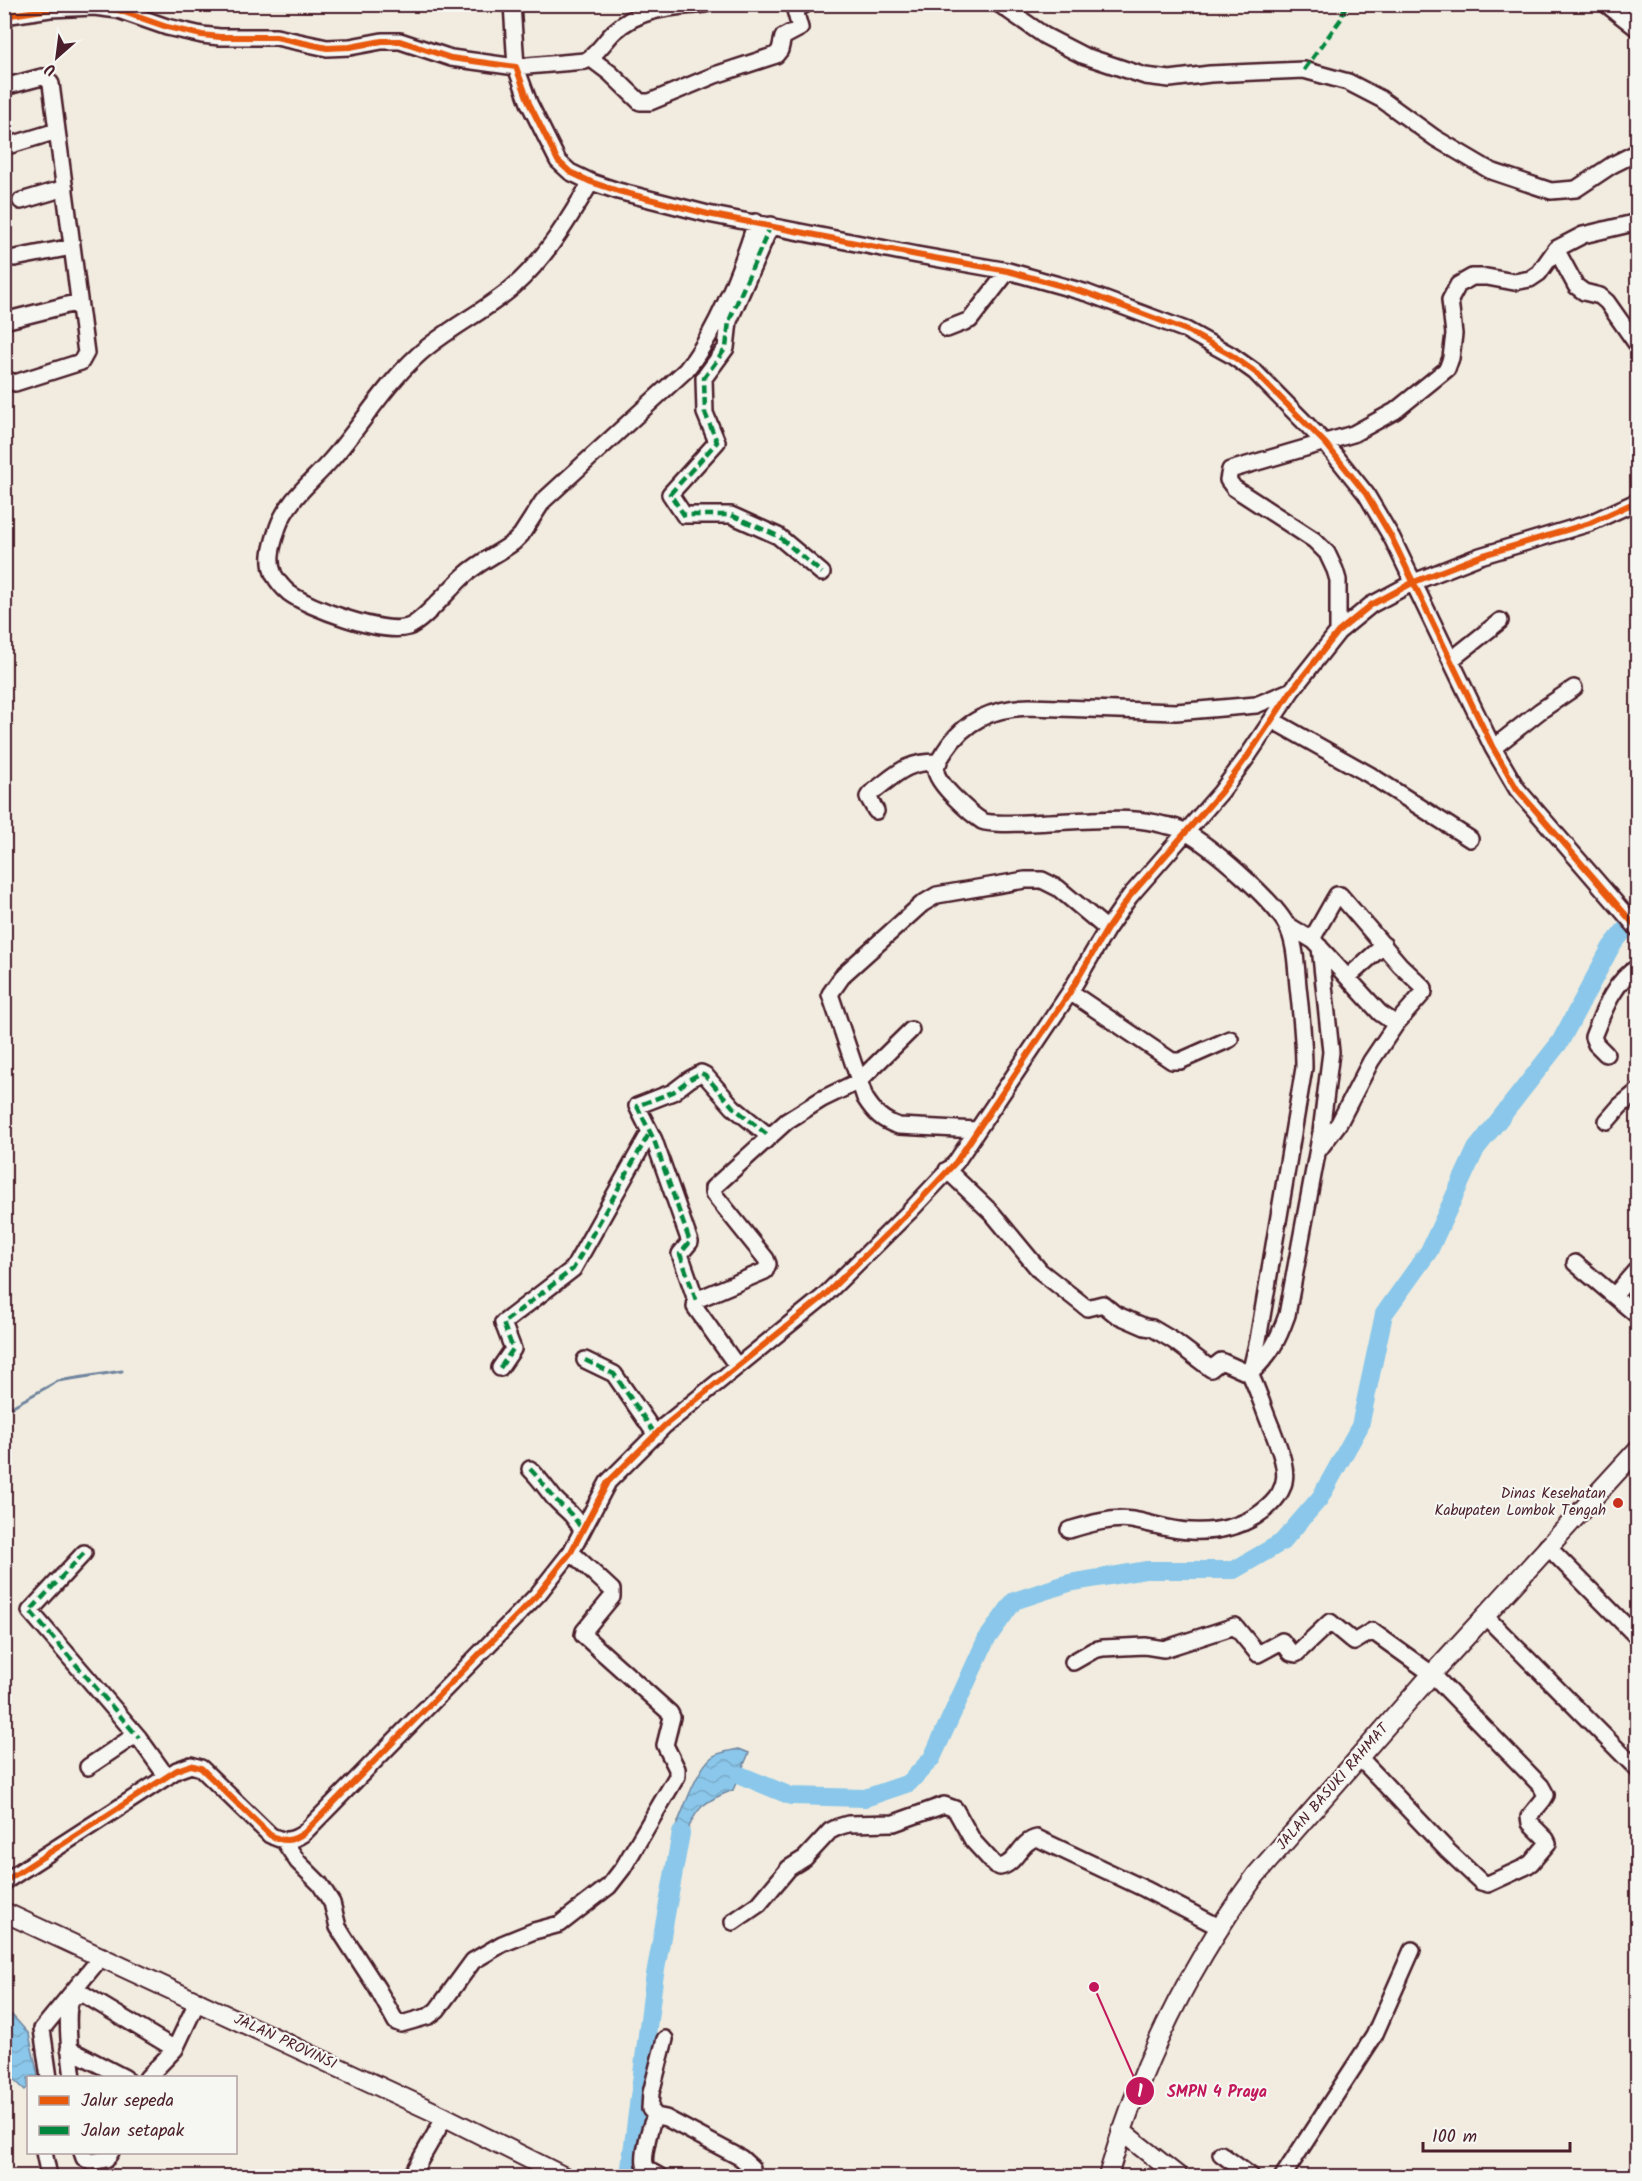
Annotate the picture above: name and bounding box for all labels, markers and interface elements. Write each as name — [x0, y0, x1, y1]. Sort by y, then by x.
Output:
north arrow — [27, 27, 87, 87]
text: U — [40, 55, 61, 82]
place label: Dinas Kesehatan Kabupaten Lombok Tengah — [1435, 1482, 1606, 1523]
marker: Dinas Kesehatan Kabupaten Lombok Tengah — [1611, 1496, 1625, 1510]
street label: JALAN BASUKI RAHMAT — [1271, 1717, 1396, 1856]
street label: JALAN PROVINSI — [230, 2008, 341, 2077]
callout: SMPN 4 Praya — [1125, 2074, 1279, 2108]
legend — [27, 2076, 237, 2154]
text: 1 — [1137, 2078, 1143, 2107]
text: SMPN 4 Praya — [1167, 2080, 1267, 2105]
text: Jalur sepeda — [81, 2087, 174, 2116]
scale bar — [1423, 2115, 1570, 2153]
text: Jalan setapak — [81, 2117, 185, 2146]
text: 100 m — [1432, 2123, 1477, 2152]

